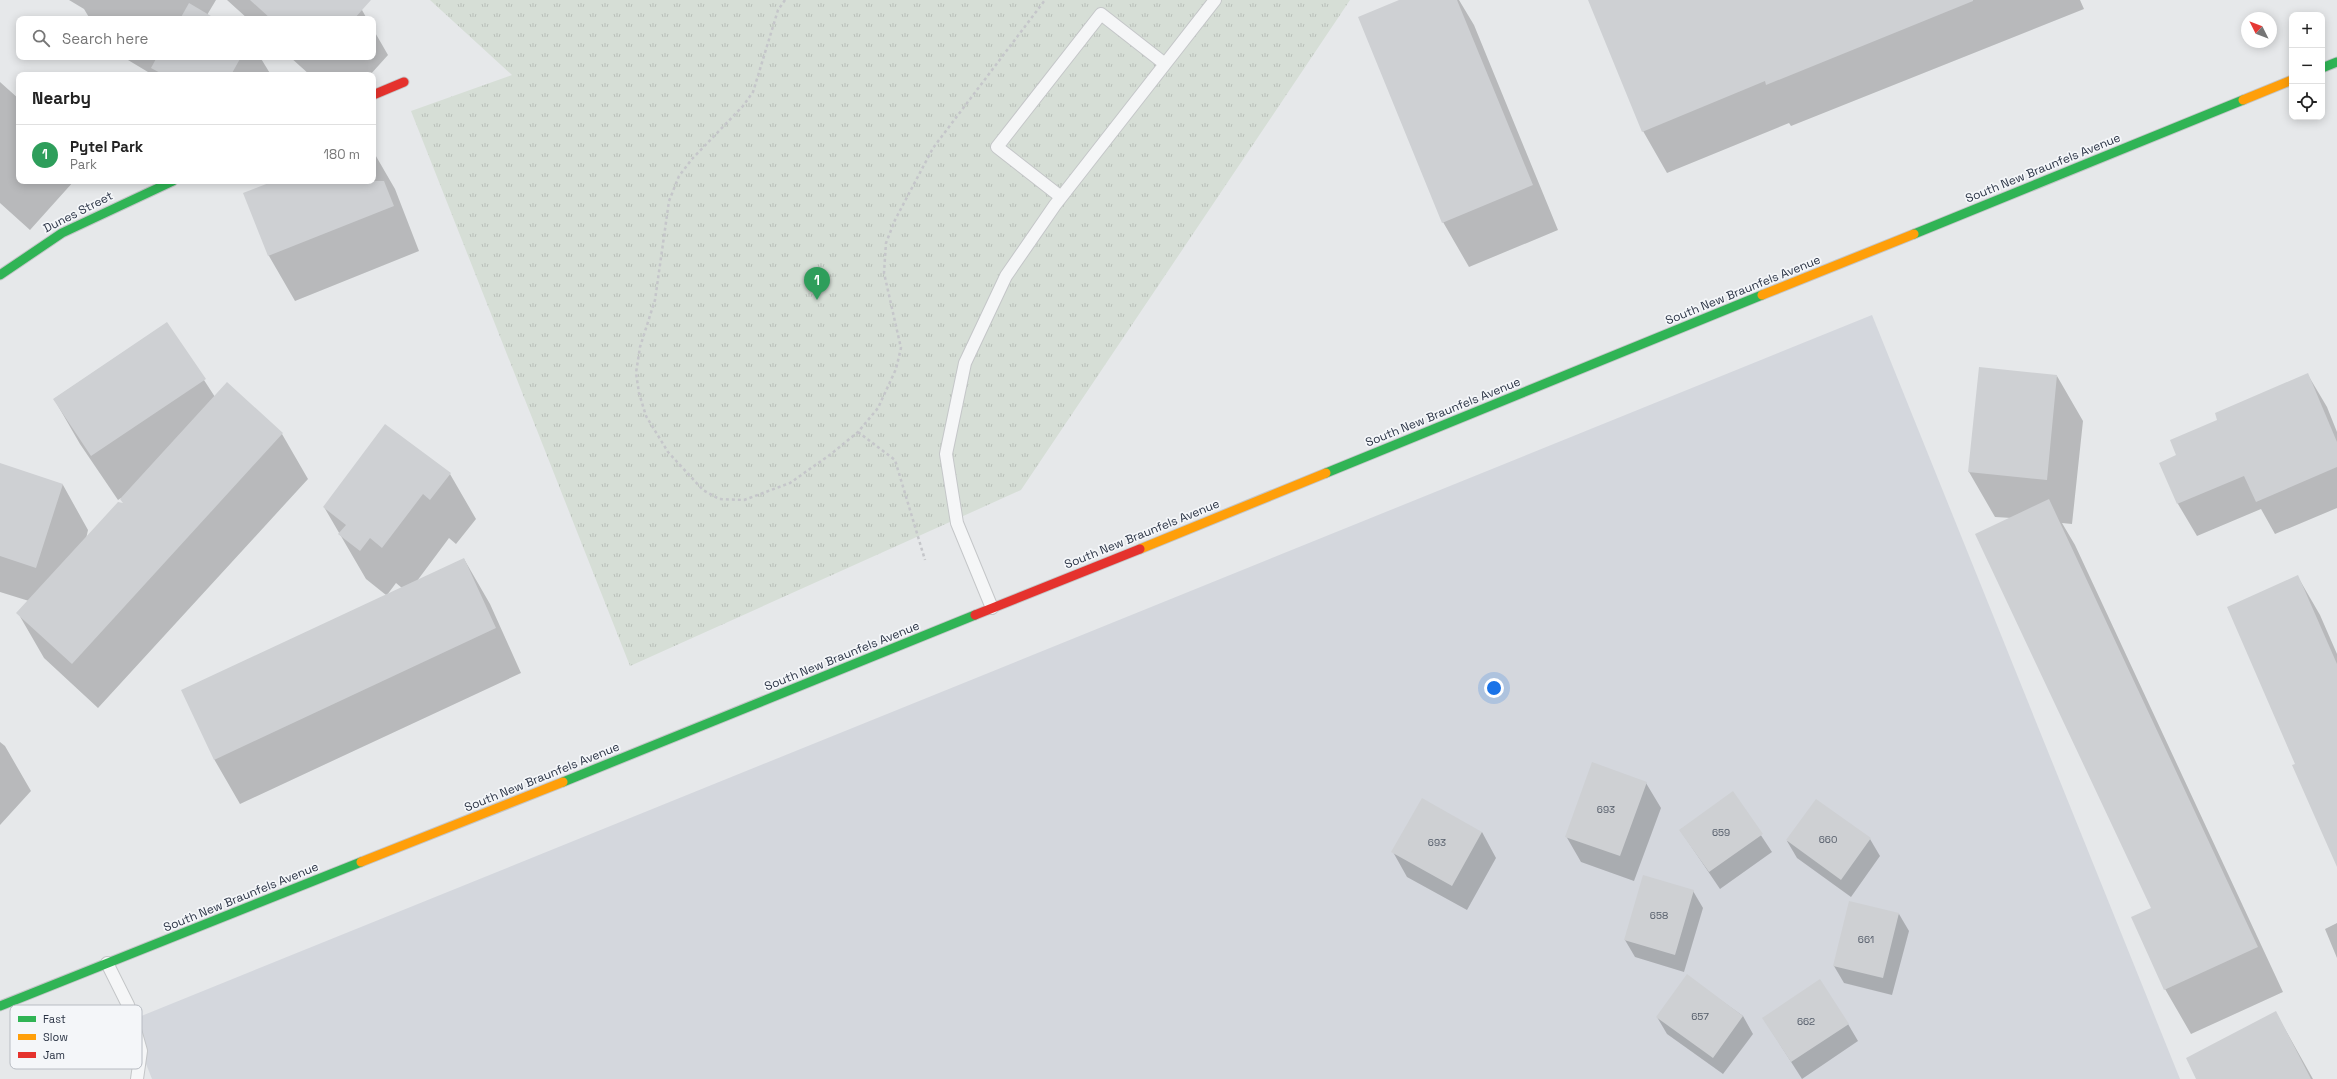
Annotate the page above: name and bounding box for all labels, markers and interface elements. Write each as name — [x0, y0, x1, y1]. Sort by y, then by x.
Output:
north arrow — [2241, 12, 2277, 48]
map controls — [2289, 12, 2325, 120]
button: + — [2289, 12, 2325, 48]
search box — [16, 16, 376, 60]
icon: search — [30, 27, 52, 49]
text: Search here — [62, 29, 148, 48]
button: − — [2289, 48, 2325, 84]
button: locate — [2289, 84, 2325, 120]
text: Nearby — [32, 87, 91, 109]
street label: South New Braunfels Avenue — [1963, 129, 2123, 207]
text: Pytel Park — [70, 137, 143, 156]
text: 1 — [42, 146, 48, 163]
text: 180 m — [324, 146, 360, 163]
text: Park — [70, 156, 97, 173]
street label: Dunes Street — [41, 188, 115, 236]
street label: South New Braunfels Avenue — [1663, 251, 1823, 329]
pin: 1 — [804, 267, 830, 300]
street label: South New Braunfels Avenue — [1363, 373, 1523, 451]
street label: South New Braunfels Avenue — [1062, 495, 1222, 573]
street label: South New Braunfels Avenue — [762, 617, 922, 695]
your location — [1484, 678, 1504, 698]
street label: South New Braunfels Avenue — [462, 738, 622, 816]
house number: 693 — [1597, 803, 1615, 816]
house number: 659 — [1712, 826, 1730, 839]
house number: 660 — [1819, 833, 1837, 846]
house number: 693 — [1428, 836, 1446, 849]
street label: South New Braunfels Avenue — [161, 858, 321, 936]
house number: 658 — [1650, 909, 1668, 922]
house number: 661 — [1858, 933, 1874, 946]
legend — [10, 1005, 142, 1069]
house number: 657 — [1691, 1010, 1709, 1023]
text: Fast — [43, 1012, 66, 1026]
house number: 662 — [1797, 1015, 1815, 1028]
text: Slow — [43, 1030, 68, 1044]
text: Jam — [43, 1048, 65, 1062]

